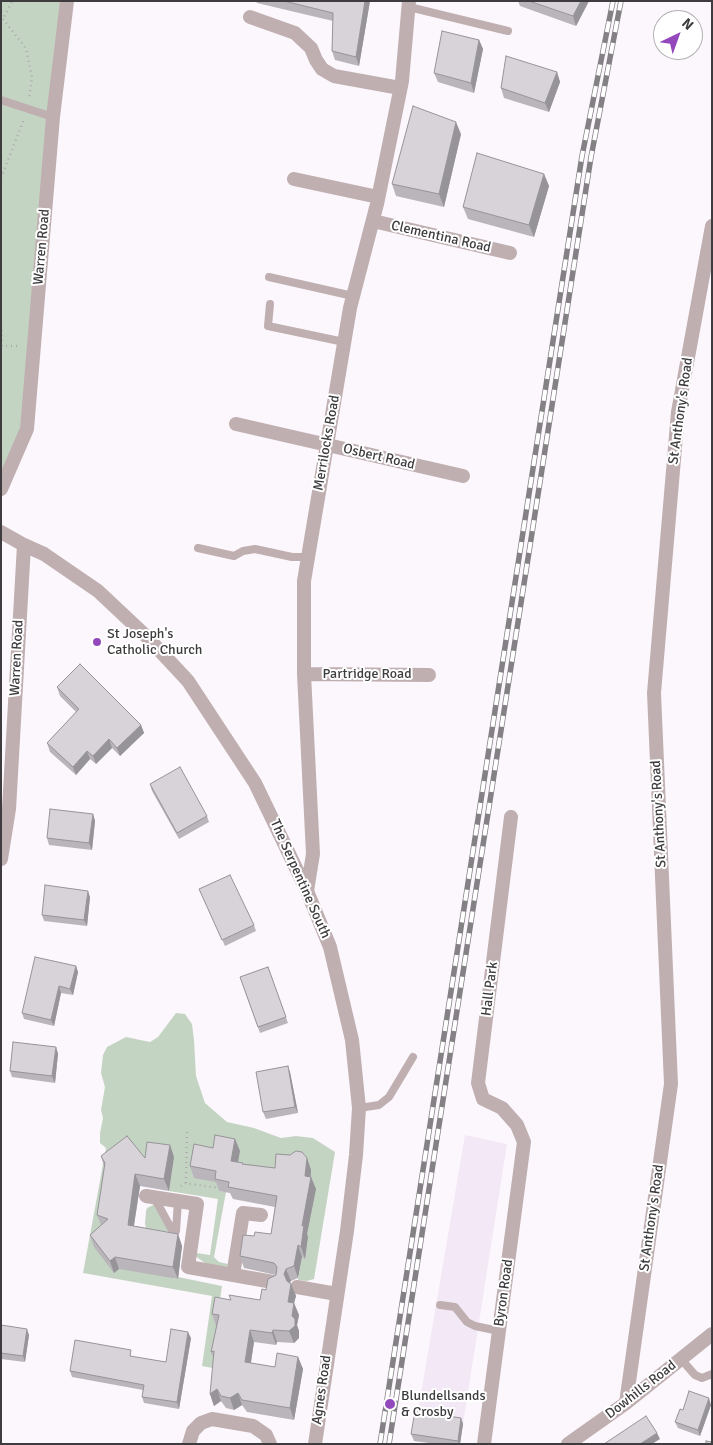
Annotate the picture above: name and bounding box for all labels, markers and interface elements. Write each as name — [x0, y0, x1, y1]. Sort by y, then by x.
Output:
north arrow — [653, 10, 703, 60]
text: N — [678, 15, 697, 34]
street label: Warren Road — [30, 208, 54, 286]
street label: Clementina Road — [390, 217, 492, 257]
street label: St Anthony's Road — [665, 356, 697, 466]
street label: Merrilocks Road — [310, 394, 344, 492]
street label: Osbert Road — [341, 441, 417, 473]
street label: Warren Road — [7, 620, 27, 696]
place label: St Joseph's Catholic Church — [107, 626, 202, 658]
marker: St Joseph's Catholic Church — [91, 636, 103, 648]
street label: Partridge Road — [322, 666, 412, 682]
street label: St Anthony's Road — [648, 760, 670, 868]
street label: The Serpentine South — [266, 817, 334, 941]
street label: Hall Park — [478, 961, 502, 1017]
street label: St Anthony's Road — [636, 1163, 668, 1273]
street label: Byron Road — [491, 1258, 517, 1328]
street label: Agnes Road — [309, 1354, 335, 1426]
street label: Dowhills Road — [602, 1357, 680, 1423]
place label: Blundellsands & Crosby — [401, 1388, 486, 1420]
marker: Blundellsands & Crosby — [383, 1397, 397, 1411]

